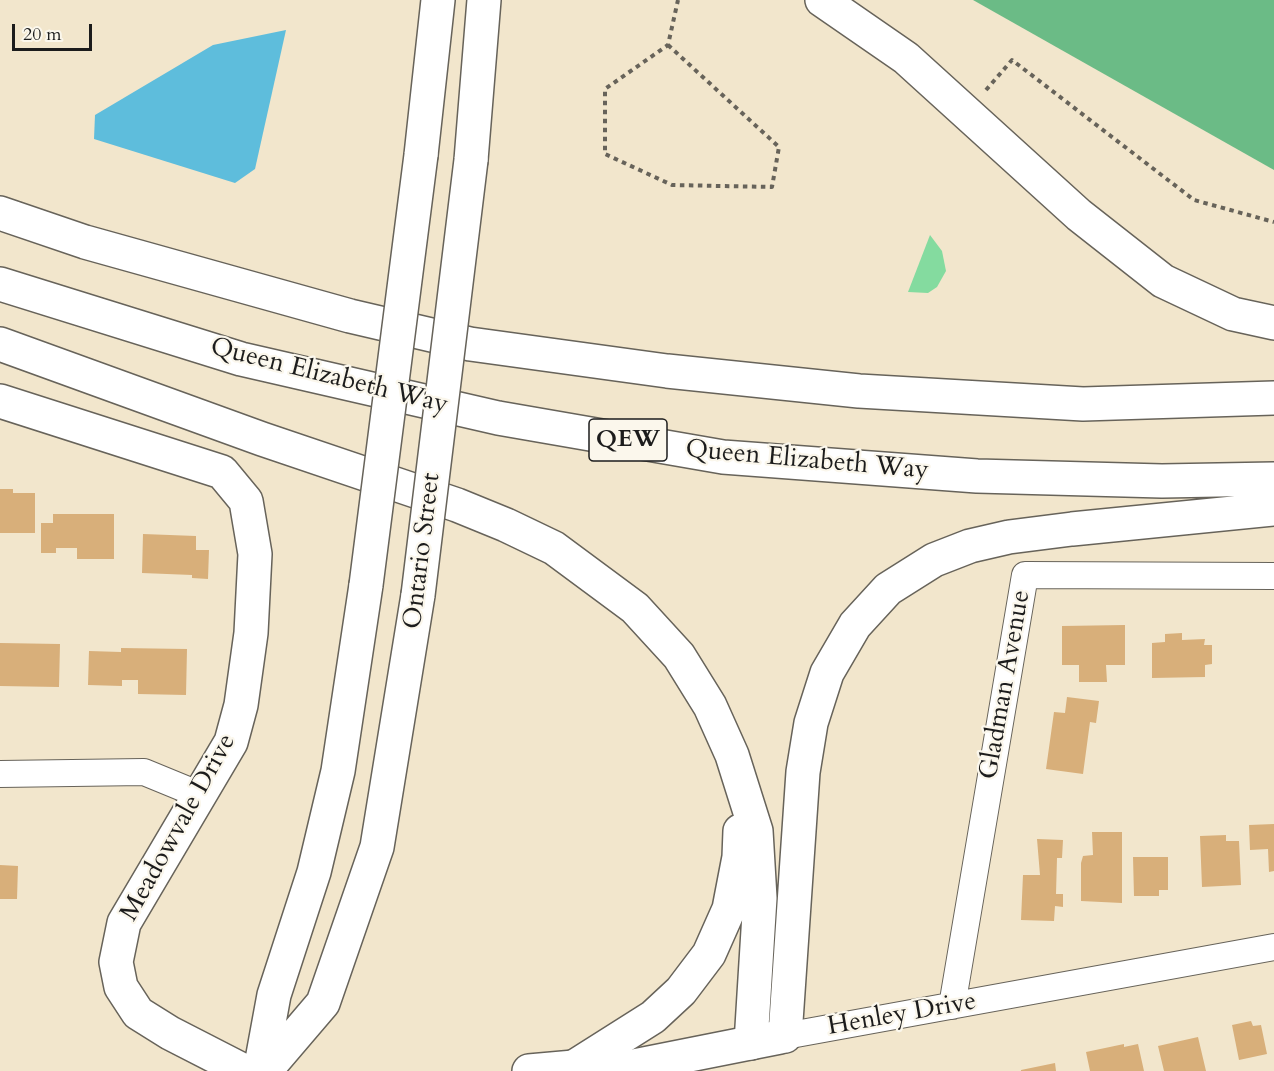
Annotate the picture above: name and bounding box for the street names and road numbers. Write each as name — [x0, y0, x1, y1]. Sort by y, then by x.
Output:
street label: Queen Elizabeth Way — [207, 332, 451, 422]
road number: QEW — [589, 419, 667, 461]
street label: Queen Elizabeth Way — [684, 435, 930, 487]
street label: Ontario Street — [398, 471, 448, 631]
street label: Gladman Avenue — [974, 588, 1038, 782]
street label: Meadowvale Drive — [115, 729, 243, 927]
street label: Henley Drive — [825, 987, 979, 1043]

